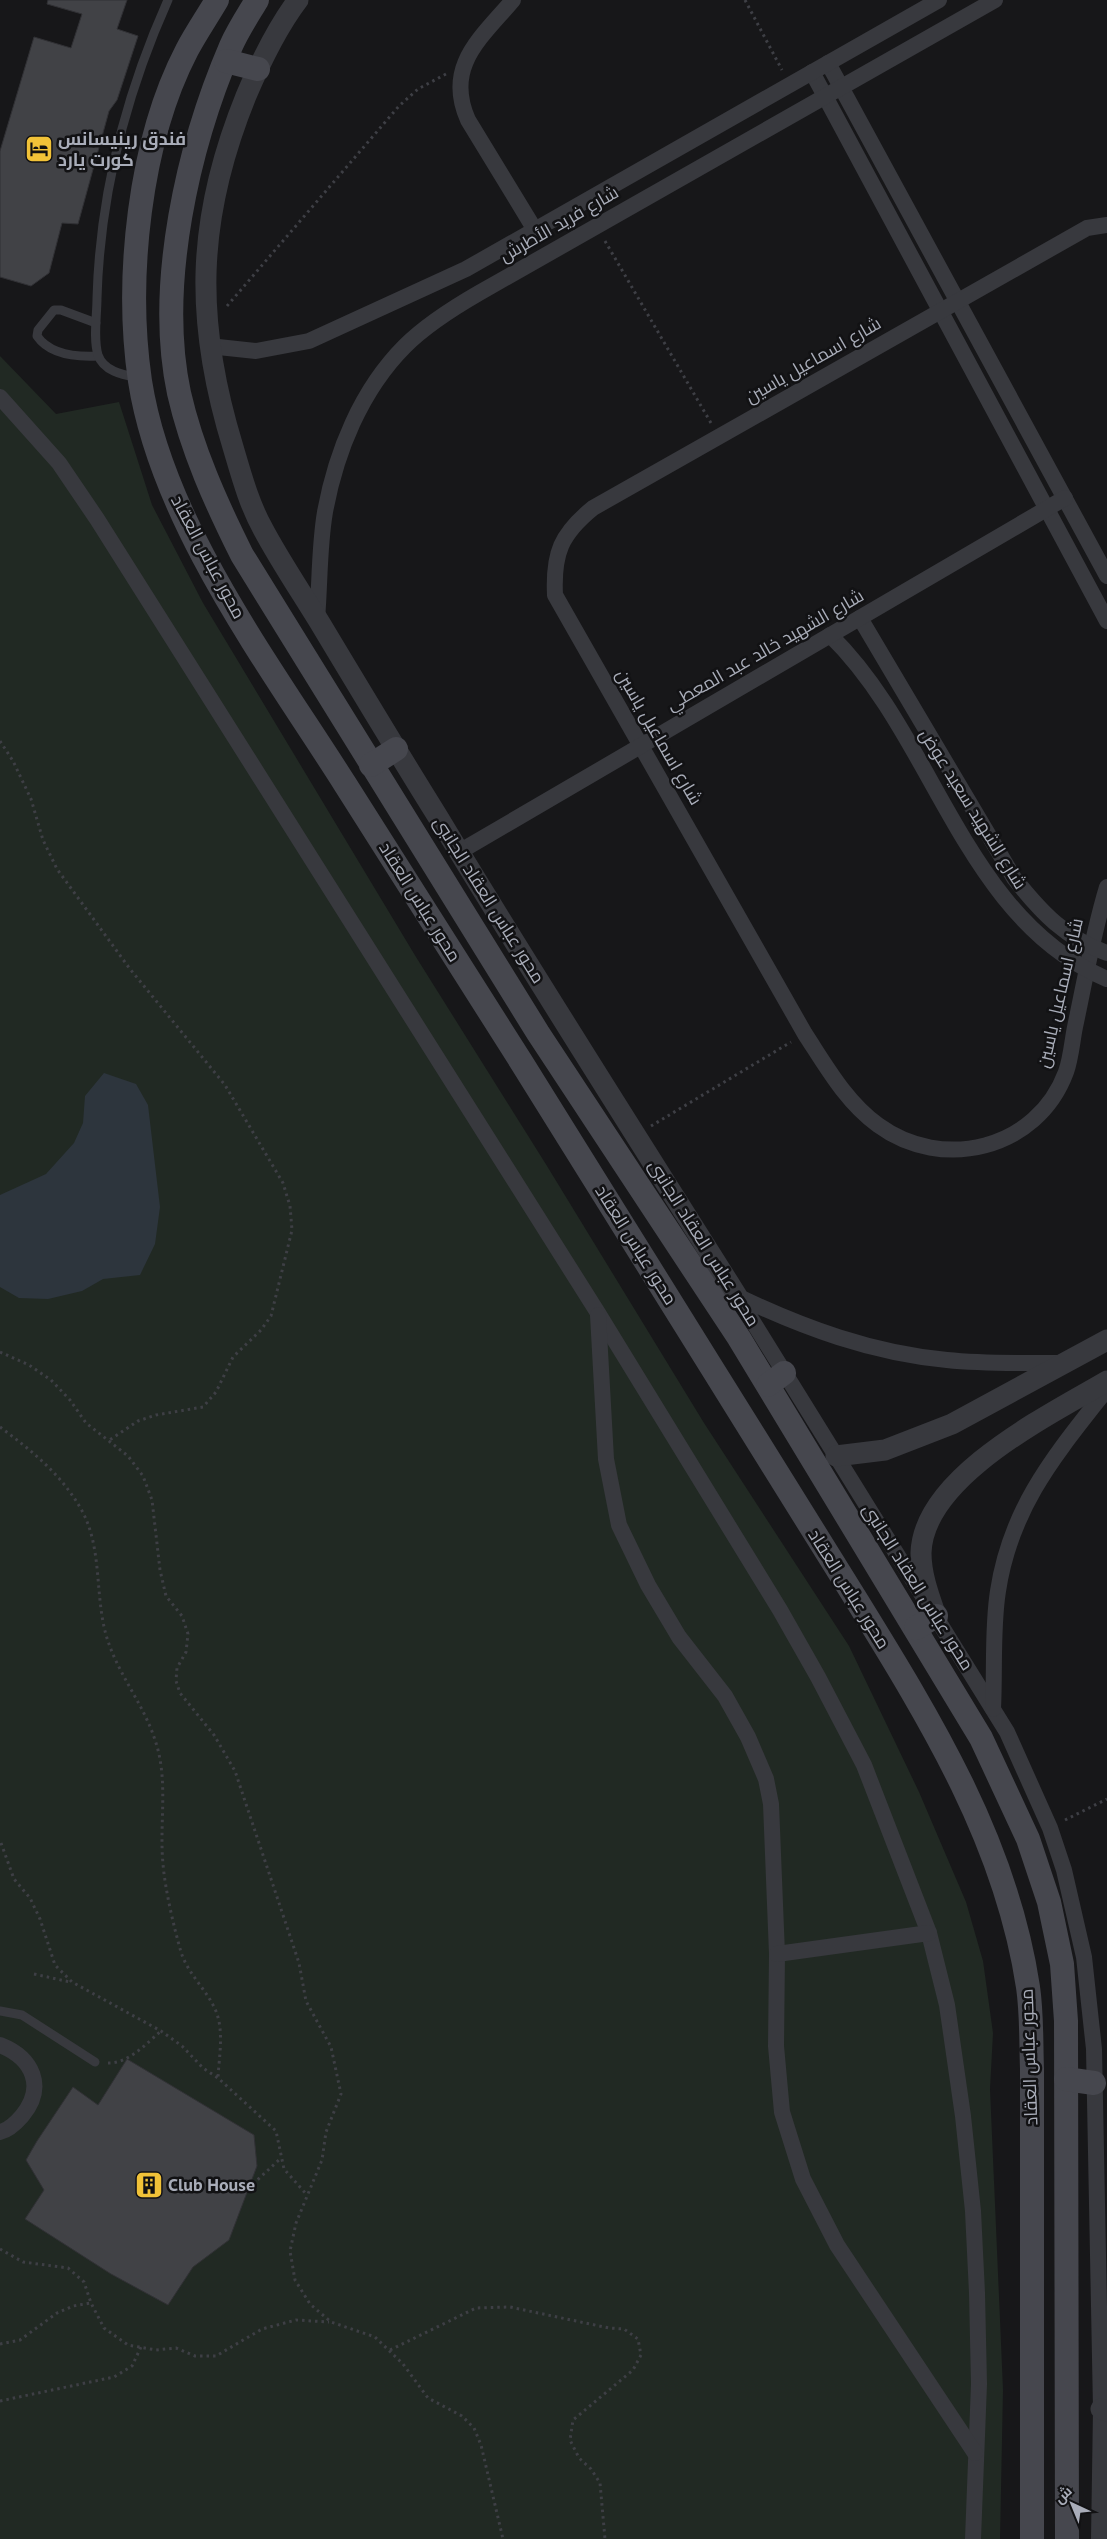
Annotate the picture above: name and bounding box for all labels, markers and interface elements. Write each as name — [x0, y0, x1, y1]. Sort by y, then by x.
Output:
place label: فندق رينيسانس كورت يارد — [58, 127, 186, 171]
hotel icon: فندق رينيسانس كورت يارد — [24, 134, 54, 164]
street label: شارع فريد الأطرش — [495, 180, 623, 268]
street label: شارع اسماعيل ياسين — [741, 311, 885, 409]
street label: محور عباس العقاد — [166, 491, 251, 623]
street label: شارع الشهيد خالد عبد المعطي — [662, 584, 869, 718]
street label: شارع اسماعيل ياسين — [610, 665, 708, 809]
street label: شارع الشهيد سعيد عوض — [914, 724, 1032, 894]
street label: محور عباس العقاد الجانبى — [429, 812, 550, 987]
street label: محور عباس العقاد — [374, 838, 466, 966]
street label: شارع اسماعيل ياسين — [1031, 916, 1089, 1070]
street label: محور عباس العقاد الجانبى — [644, 1155, 765, 1330]
street label: محور عباس العقاد — [590, 1181, 682, 1309]
street label: محور عباس العقاد الجانبى — [858, 1499, 979, 1674]
street label: محور عباس العقاد — [803, 1525, 895, 1653]
street label: محور عباس العقاد — [1015, 1988, 1042, 2126]
building icon: Club House — [134, 2170, 164, 2200]
place label: Club House — [168, 2173, 255, 2196]
north arrow — [1047, 2479, 1097, 2529]
text: ش — [1050, 2482, 1076, 2507]

